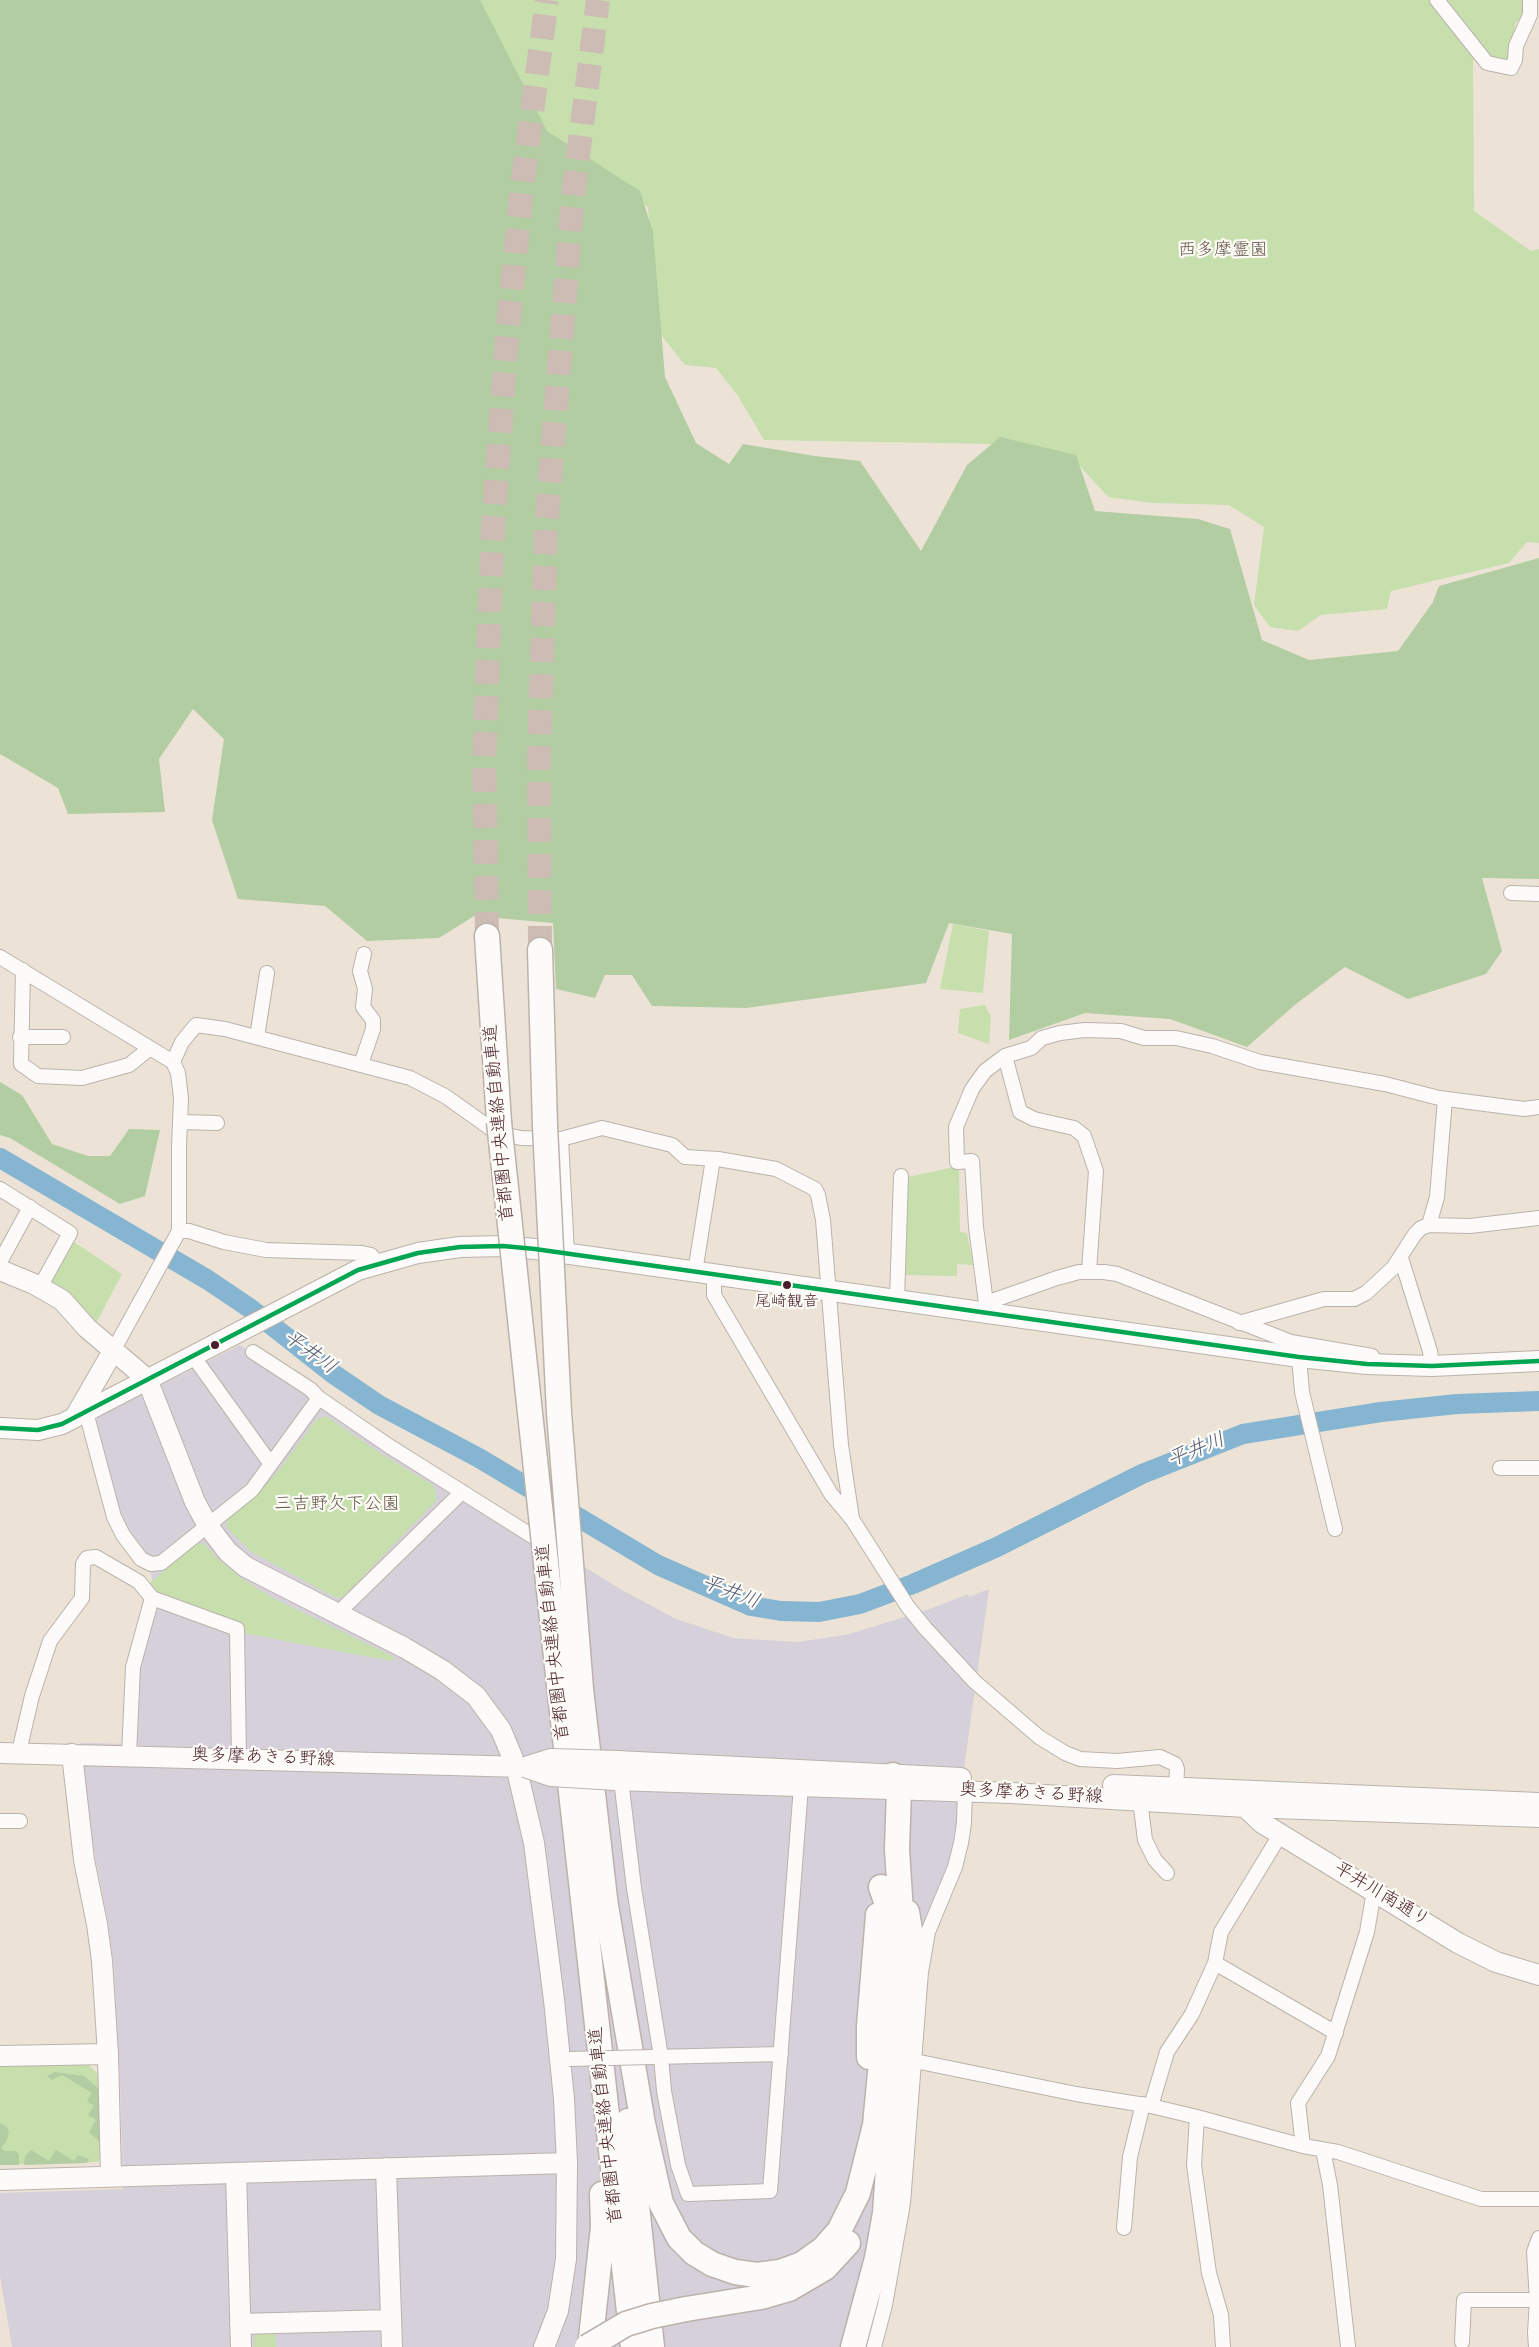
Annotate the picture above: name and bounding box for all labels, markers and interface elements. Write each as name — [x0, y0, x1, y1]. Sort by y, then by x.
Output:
park label: 西多摩霊園 — [1178, 241, 1268, 263]
street label: 首都圏中央連絡自動車道 — [482, 1023, 520, 1223]
marker: 尾崎観音 — [781, 1279, 793, 1291]
place label: 尾崎観音 — [755, 1293, 819, 1313]
water label: 平井川 — [278, 1327, 340, 1381]
unlabelled marker — [209, 1339, 221, 1351]
water label: 平井川 — [1165, 1430, 1229, 1474]
park label: 三吉野欠下公園 — [274, 1495, 400, 1517]
street label: 首都圏中央連絡自動車道 — [534, 1542, 576, 1742]
water label: 平井川 — [698, 1572, 762, 1616]
street label: 奥多摩あきる野線 — [191, 1746, 335, 1772]
street label: 奥多摩あきる野線 — [959, 1780, 1103, 1810]
street label: 平井川南通り — [1329, 1859, 1433, 1933]
street label: 首都圏中央連絡自動車道 — [587, 2025, 629, 2225]

